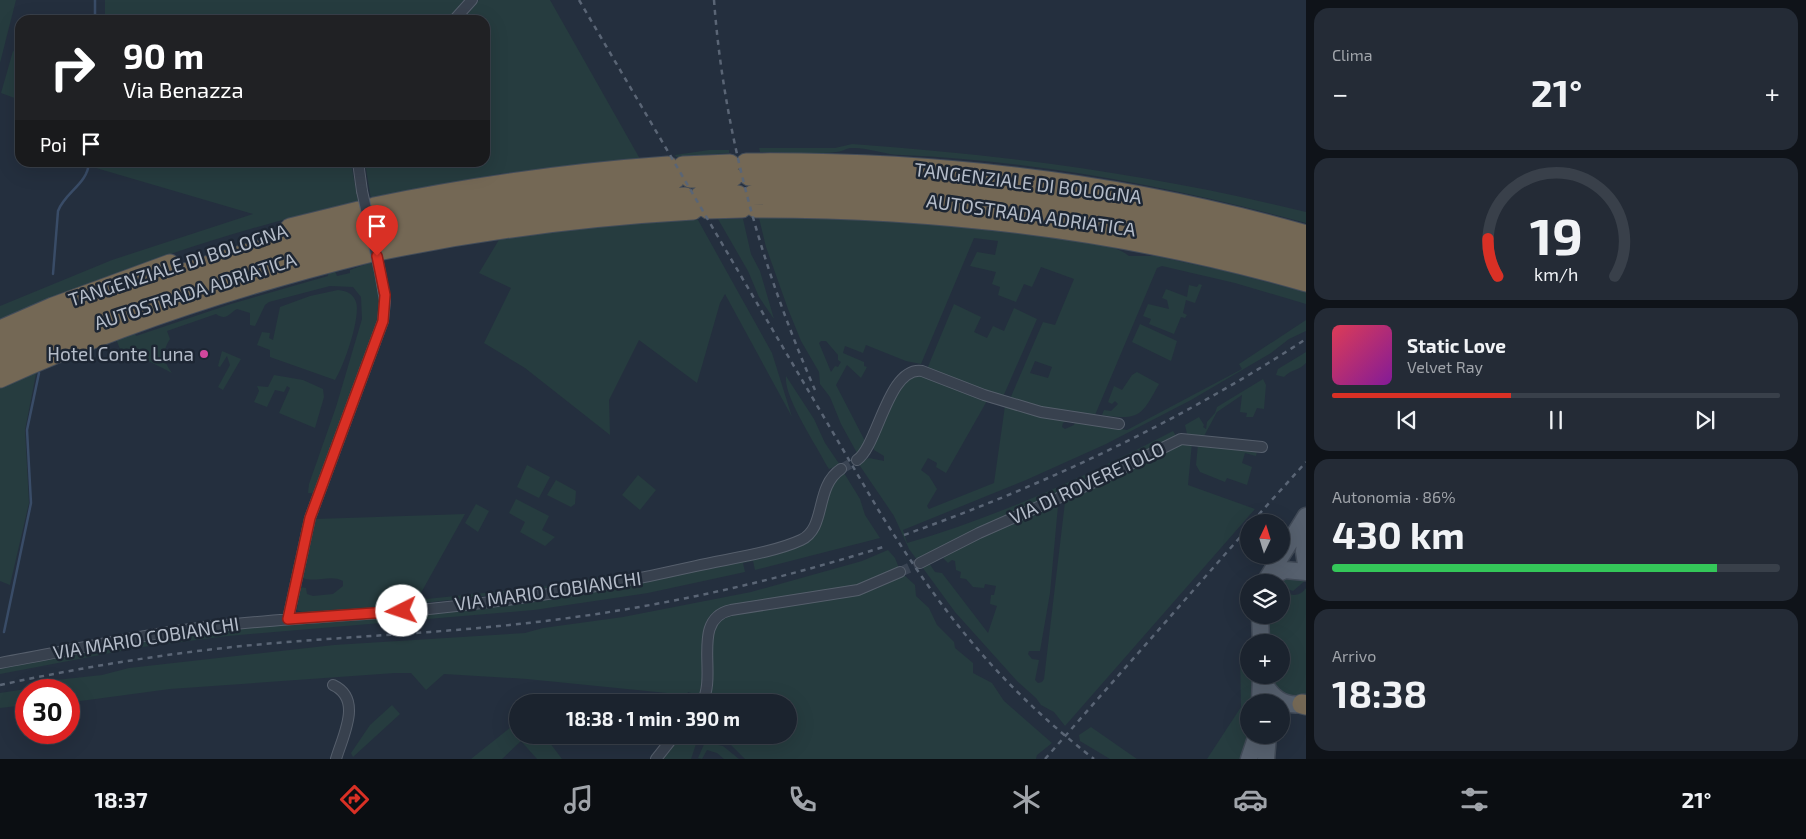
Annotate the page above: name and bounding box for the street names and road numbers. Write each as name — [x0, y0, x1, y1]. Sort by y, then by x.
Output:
street label: TANGENZIALE DI BOLOGNA — [913, 157, 1143, 208]
street label: AUTOSTRADA ADRIATICA — [925, 188, 1137, 241]
street label: TANGENZIALE DI BOLOGNA — [65, 218, 290, 311]
street label: AUTOSTRADA ADRIATICA — [91, 247, 299, 334]
street label: VIA DI ROVERETOLO — [1006, 437, 1168, 529]
street label: VIA MARIO COBIANCHI — [453, 566, 643, 615]
street label: VIA MARIO COBIANCHI — [51, 611, 241, 664]

